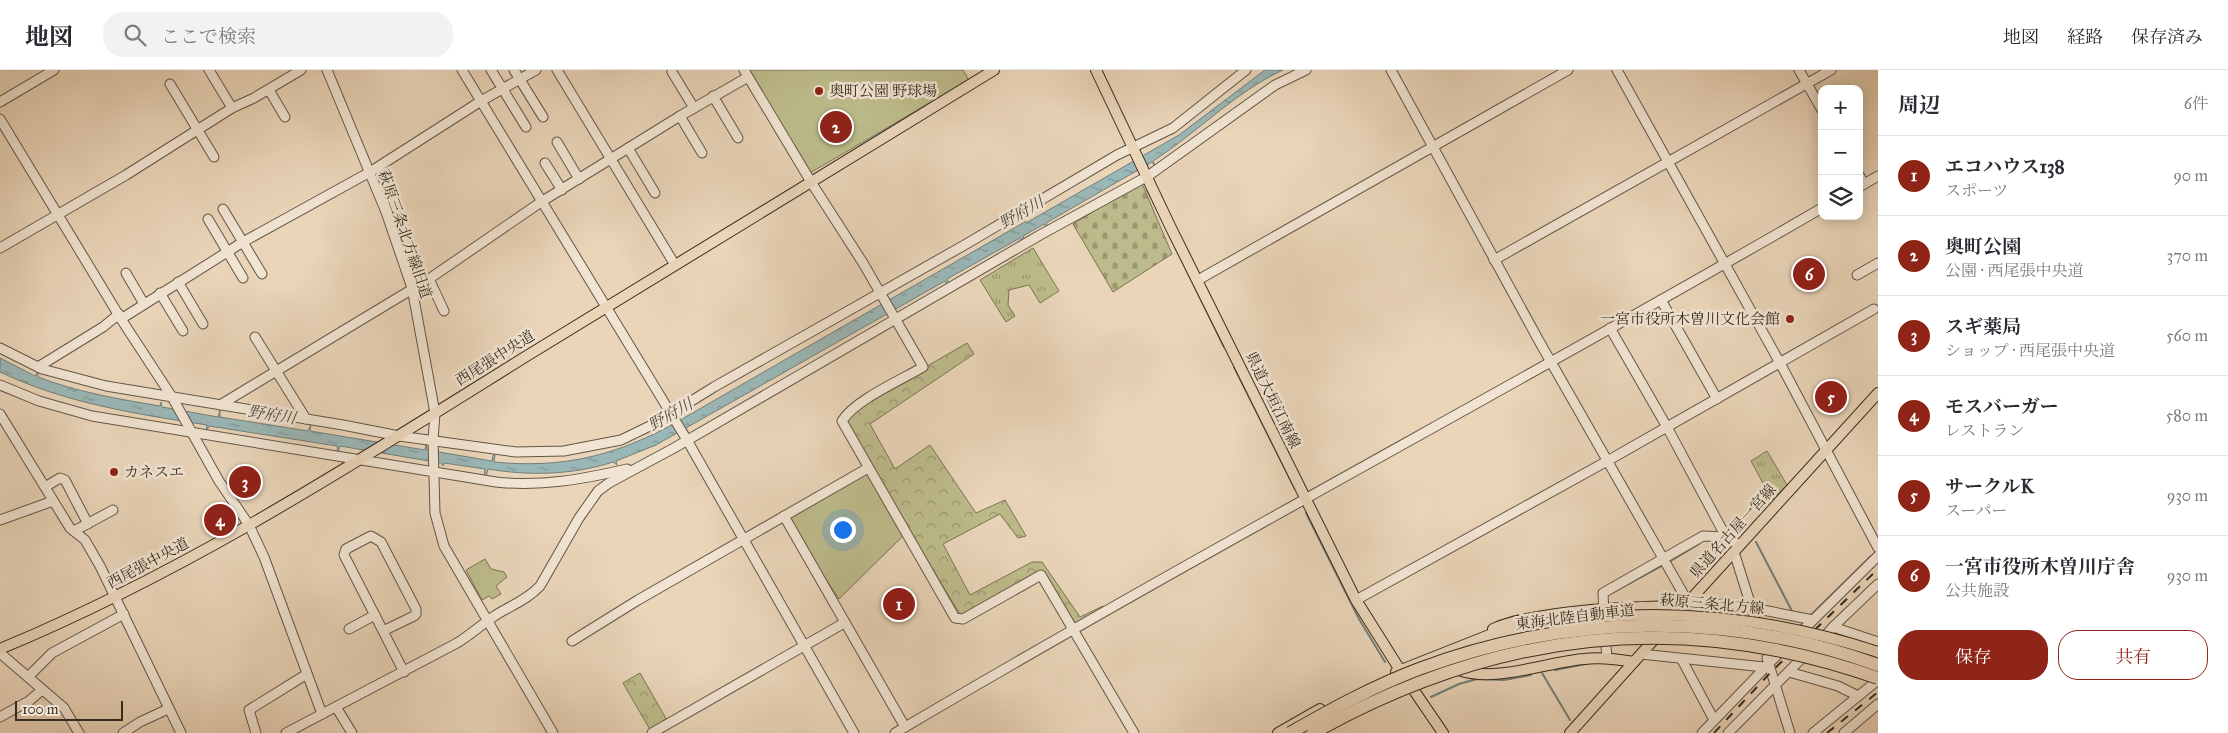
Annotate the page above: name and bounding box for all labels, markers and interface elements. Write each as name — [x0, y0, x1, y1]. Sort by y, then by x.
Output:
search box — [103, 12, 453, 57]
icon: search — [121, 21, 149, 49]
text: 地図 — [25, 22, 73, 52]
text: ここで検索 — [161, 25, 256, 48]
text: 地図 — [2003, 26, 2039, 48]
text: 経路 — [2067, 26, 2103, 48]
text: 保存済み — [2131, 26, 2203, 48]
place label: 奥町公園 野球場 — [829, 82, 937, 100]
marker: 奥町公園 野球場 — [813, 85, 825, 97]
map controls — [1818, 85, 1863, 220]
button: + — [1818, 85, 1863, 130]
text: 周辺 — [1898, 92, 1940, 118]
text: 6件 — [2184, 94, 2208, 113]
pin: 2 — [820, 108, 852, 146]
button: − — [1818, 130, 1863, 175]
text: エコハウス138 — [1945, 155, 2065, 178]
text: 1 — [1911, 166, 1917, 185]
text: 90 m — [2173, 166, 2208, 185]
street label: 萩原三条北方線旧道 — [375, 167, 435, 301]
button: layers — [1818, 175, 1863, 220]
text: スポーツ — [1945, 181, 2008, 200]
water label: 野府川 — [996, 191, 1049, 233]
text: 奥町公園 — [1945, 235, 2021, 258]
text: 2 — [1910, 246, 1918, 265]
text: 370 m — [2167, 246, 2208, 265]
pin: 6 — [1793, 255, 1825, 293]
text: 公園 · 西尾張中央道 — [1945, 261, 2083, 280]
place label: 一宮市役所木曽川文化会館 — [1600, 310, 1780, 328]
marker: 一宮市役所木曽川文化会館 — [1784, 313, 1796, 325]
text: スギ薬局 — [1945, 315, 2021, 338]
text: 3 — [1911, 326, 1917, 345]
text: 560 m — [2166, 326, 2208, 345]
street label: 西尾張中央道 — [452, 327, 538, 389]
text: ショップ · 西尾張中央道 — [1945, 341, 2115, 360]
street label: 県道大垣江南線 — [1242, 349, 1304, 451]
pin: 5 — [1815, 378, 1847, 416]
water label: 野府川 — [645, 393, 698, 435]
text: モスバーガー — [1945, 395, 2059, 418]
water label: 野府川 — [247, 401, 299, 428]
text: 4 — [1910, 406, 1918, 425]
text: 580 m — [2166, 406, 2208, 425]
text: レストラン — [1945, 421, 2025, 440]
place label: カネスエ — [124, 463, 184, 481]
pin: 3 — [229, 463, 261, 501]
marker: カネスエ — [108, 466, 120, 478]
text: サークルK — [1945, 475, 2034, 498]
street label: 県道名古屋一宮線 — [1686, 480, 1780, 582]
text: 5 — [1910, 486, 1918, 505]
text: 930 m — [2167, 486, 2208, 505]
pin: 4 — [204, 501, 236, 539]
text: スーパー — [1945, 501, 2007, 520]
your location — [830, 517, 856, 543]
street label: 西尾張中央道 — [104, 534, 192, 592]
text: 一宮市役所木曽川庁舎 — [1945, 555, 2135, 578]
text: 6 — [1910, 566, 1918, 585]
text: 930 m — [2167, 566, 2208, 585]
text: 公共施設 — [1945, 581, 2009, 600]
pin: 1 — [883, 585, 915, 623]
street label: 萩原三条北方線 — [1659, 590, 1765, 618]
street label: 東海北陸自動車道 — [1514, 601, 1636, 633]
button: 保存 — [1898, 630, 2048, 680]
button: 共有 — [2058, 630, 2208, 680]
scale bar — [15, 698, 122, 721]
text: 100 m — [22, 701, 59, 718]

